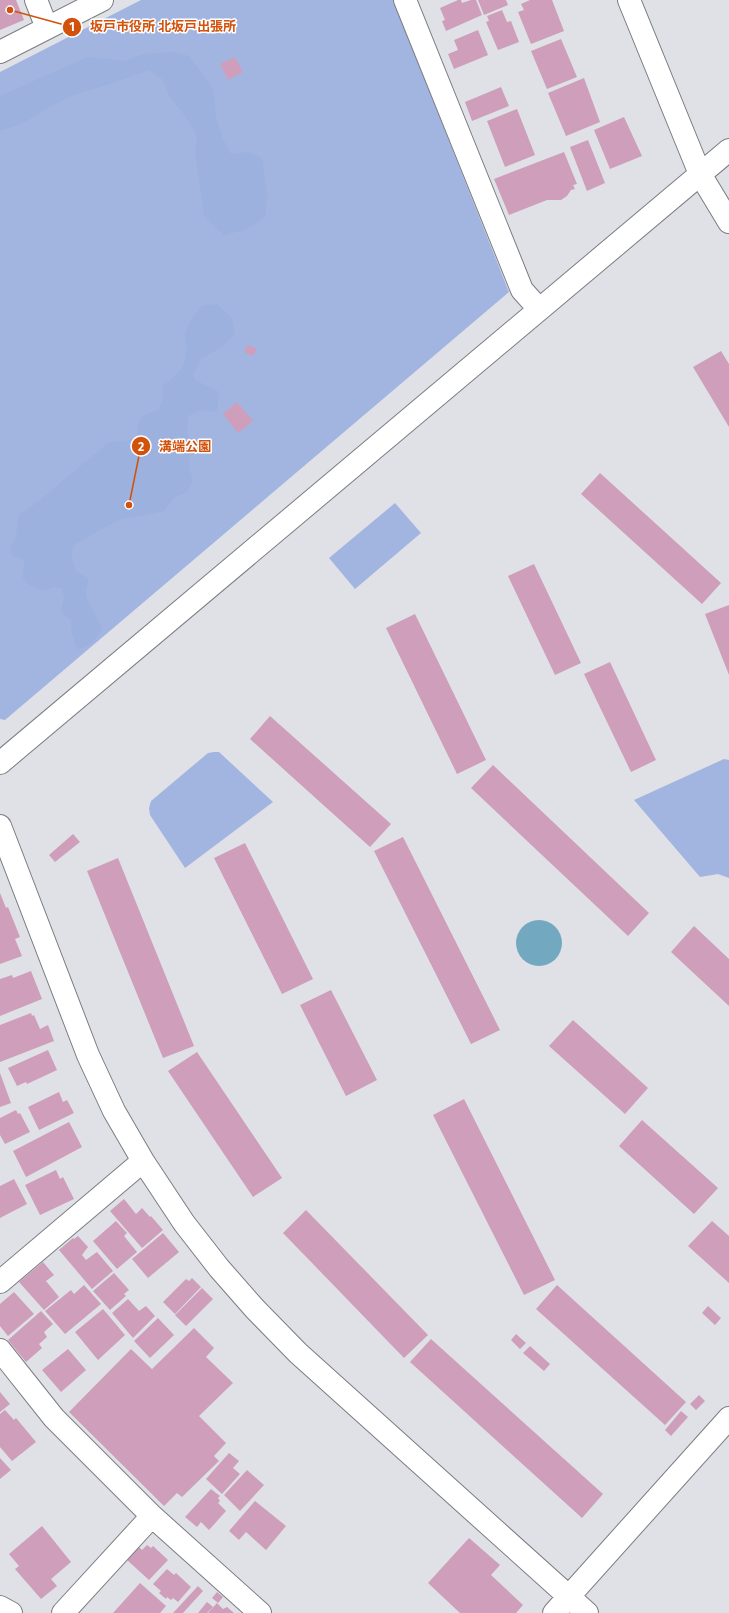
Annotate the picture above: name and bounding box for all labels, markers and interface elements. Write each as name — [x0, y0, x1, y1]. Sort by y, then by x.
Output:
callout: 坂戸市役所 北坂戸出張所 — [62, 14, 244, 39]
text: 坂戸市役所 北坂戸出張所 — [90, 19, 236, 34]
text: 1 — [69, 20, 75, 34]
callout: 溝端公園 — [131, 434, 219, 459]
text: 溝端公園 — [159, 439, 211, 454]
text: 2 — [138, 440, 144, 454]

